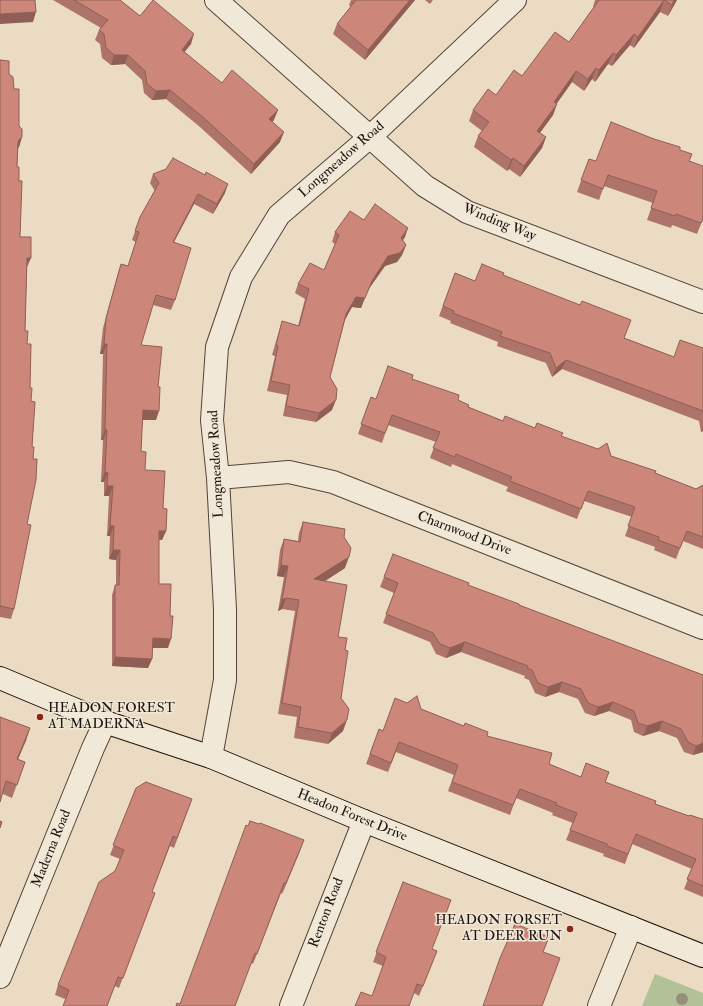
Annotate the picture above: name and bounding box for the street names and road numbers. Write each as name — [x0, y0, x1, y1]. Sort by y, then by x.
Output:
street label: Longmeadow Road — [296, 118, 388, 202]
street label: Winding Way — [460, 201, 538, 245]
street label: Longmeadow Road — [206, 410, 228, 518]
street label: Charnwood Drive — [415, 508, 513, 560]
street label: Headon Forest Drive — [294, 786, 410, 846]
street label: Maderna Road — [29, 808, 75, 890]
street label: Renton Road — [306, 876, 348, 950]

